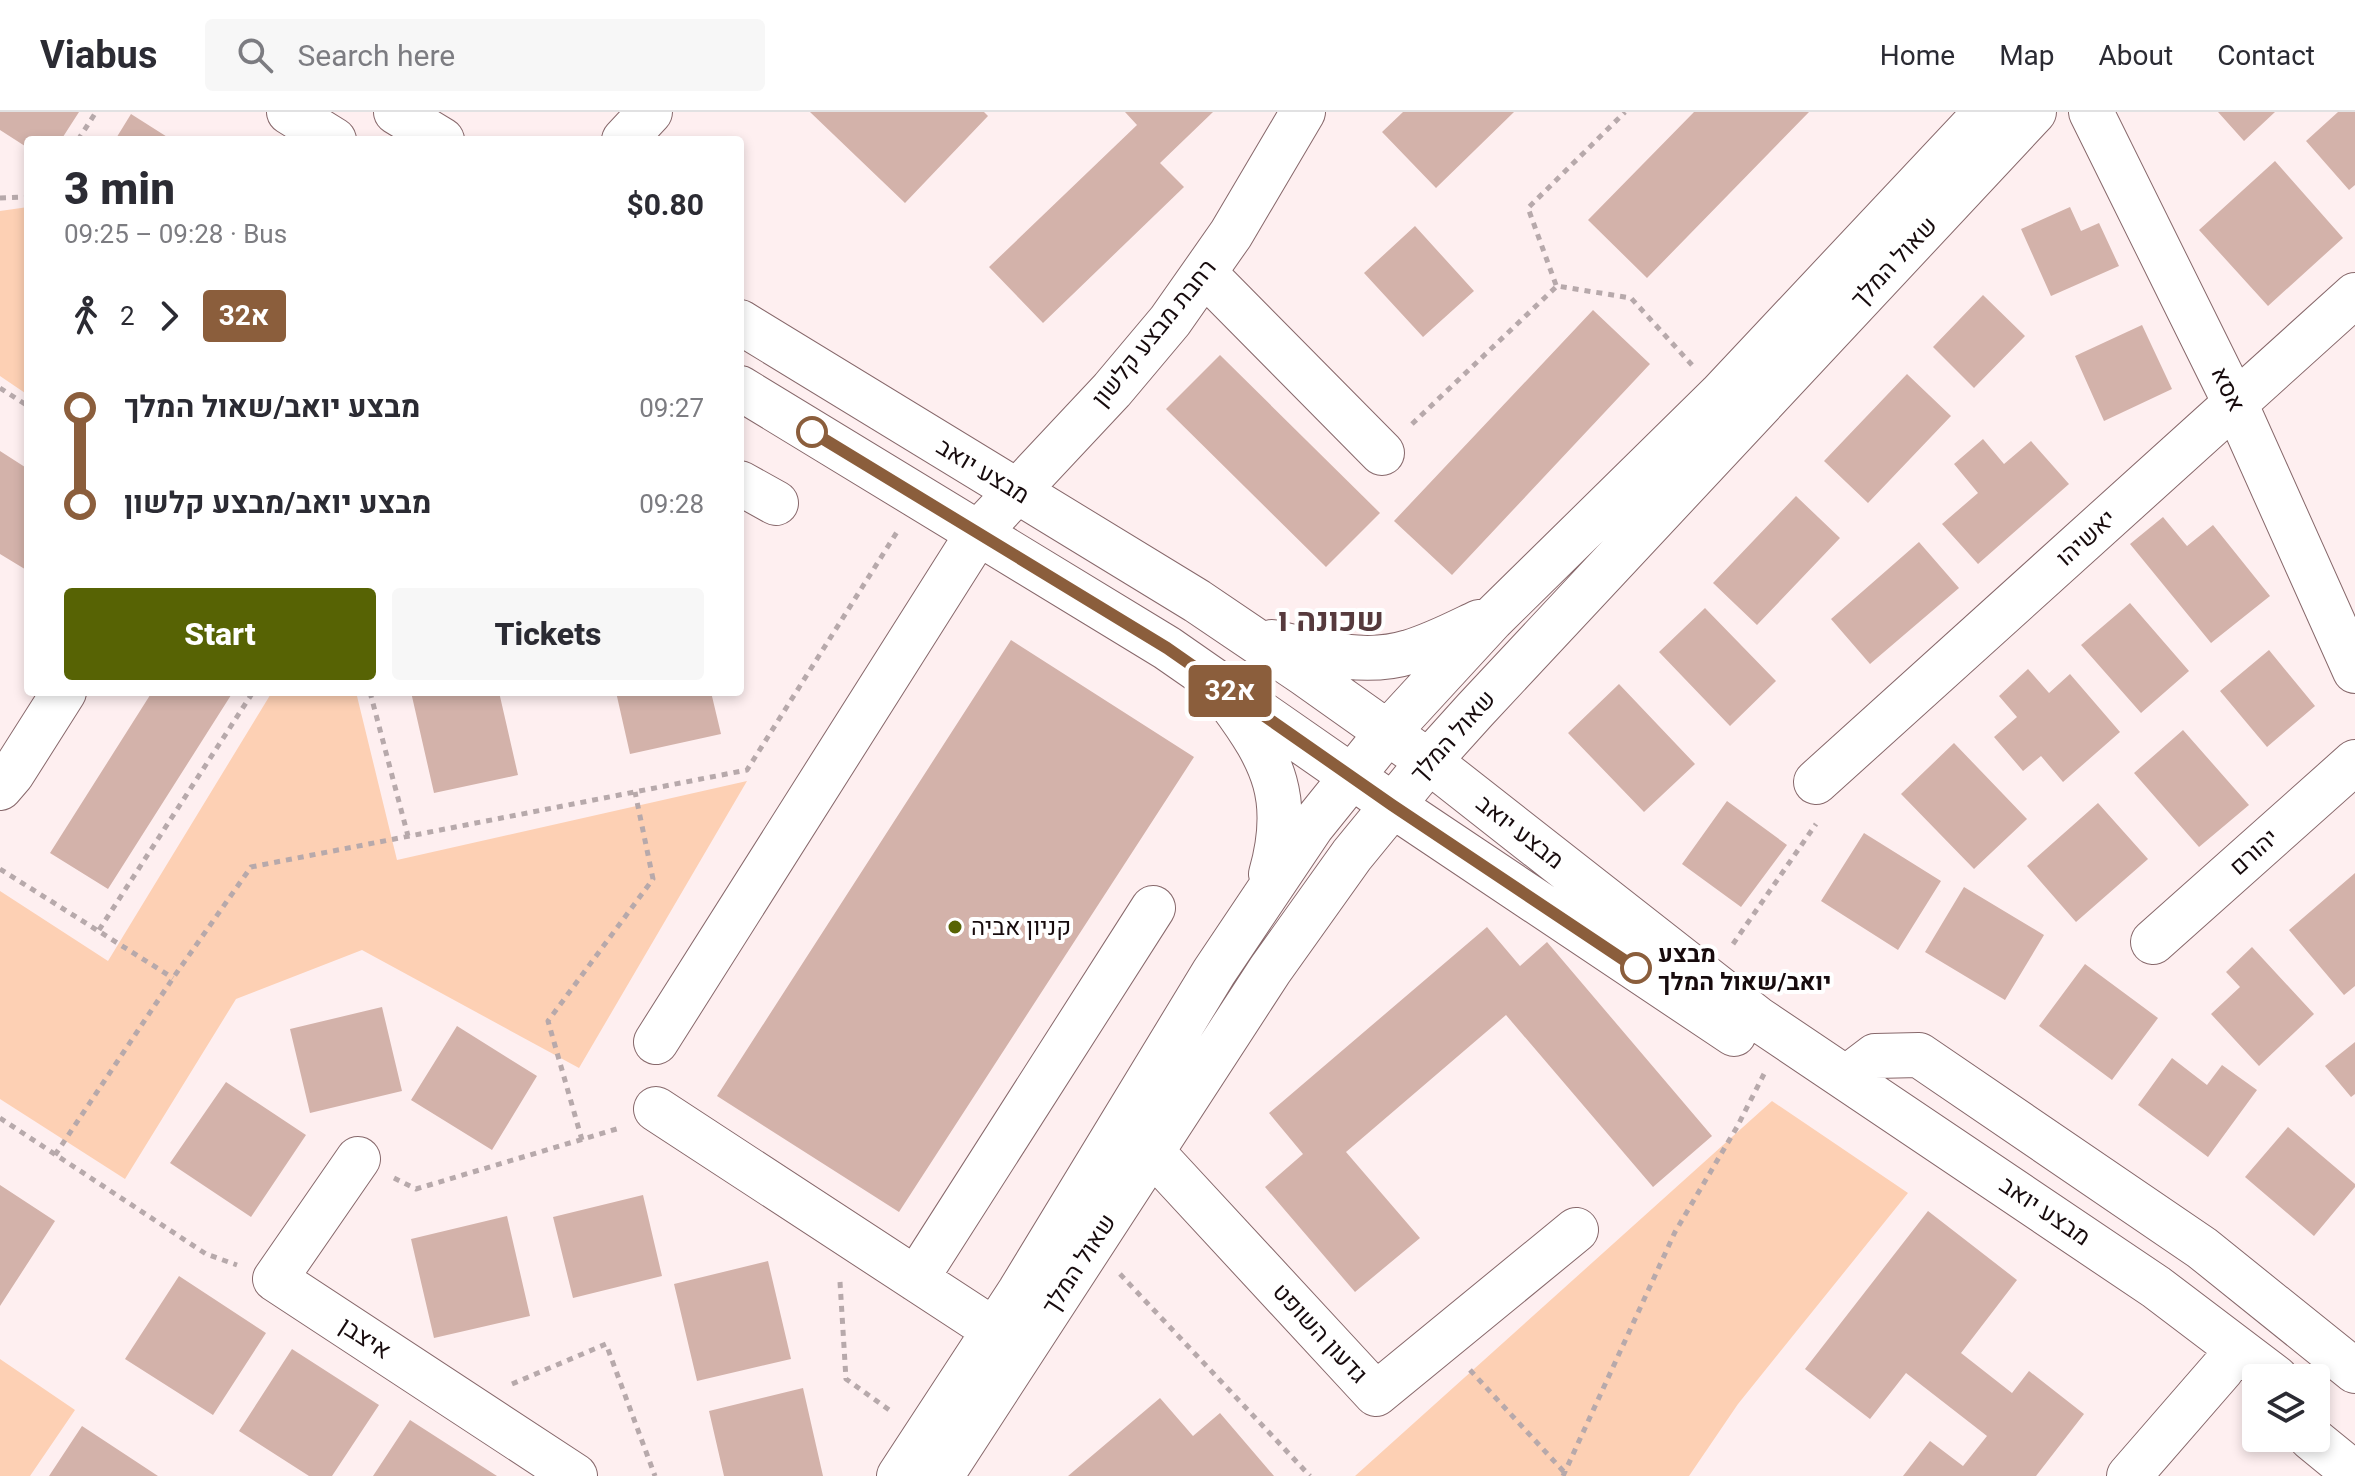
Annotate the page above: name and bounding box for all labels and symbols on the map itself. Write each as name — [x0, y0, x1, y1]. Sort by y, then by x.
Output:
street label: שאול המלך — [1845, 211, 1943, 313]
street label: רחבת מבצע קלשון — [1086, 254, 1222, 412]
street label: אסא — [2205, 362, 2251, 416]
unlabelled marker — [797, 417, 827, 447]
street label: מבצע יואב — [932, 432, 1034, 510]
street label: יאשיהו — [2051, 504, 2121, 572]
district label: שכונה ו — [1278, 601, 1384, 639]
line badge: 32א — [1184, 665, 1276, 717]
street label: שאול המלך — [1405, 685, 1501, 787]
street label: מבצע יואב — [1471, 789, 1569, 875]
street label: יהורם — [2224, 823, 2284, 881]
place label: קניון אביה — [971, 913, 1071, 941]
marker: קניון אביה — [946, 918, 964, 936]
place label: מבצע יואב/שאול המלך — [1658, 940, 1831, 996]
marker: מבצע יואב/שאול המלך — [1621, 953, 1651, 983]
street label: מבצע יואב — [1994, 1171, 2096, 1251]
street label: שאול המלך — [1036, 1209, 1122, 1319]
street label: גדעון השופט — [1267, 1277, 1373, 1389]
street label: איצבן — [334, 1311, 396, 1365]

